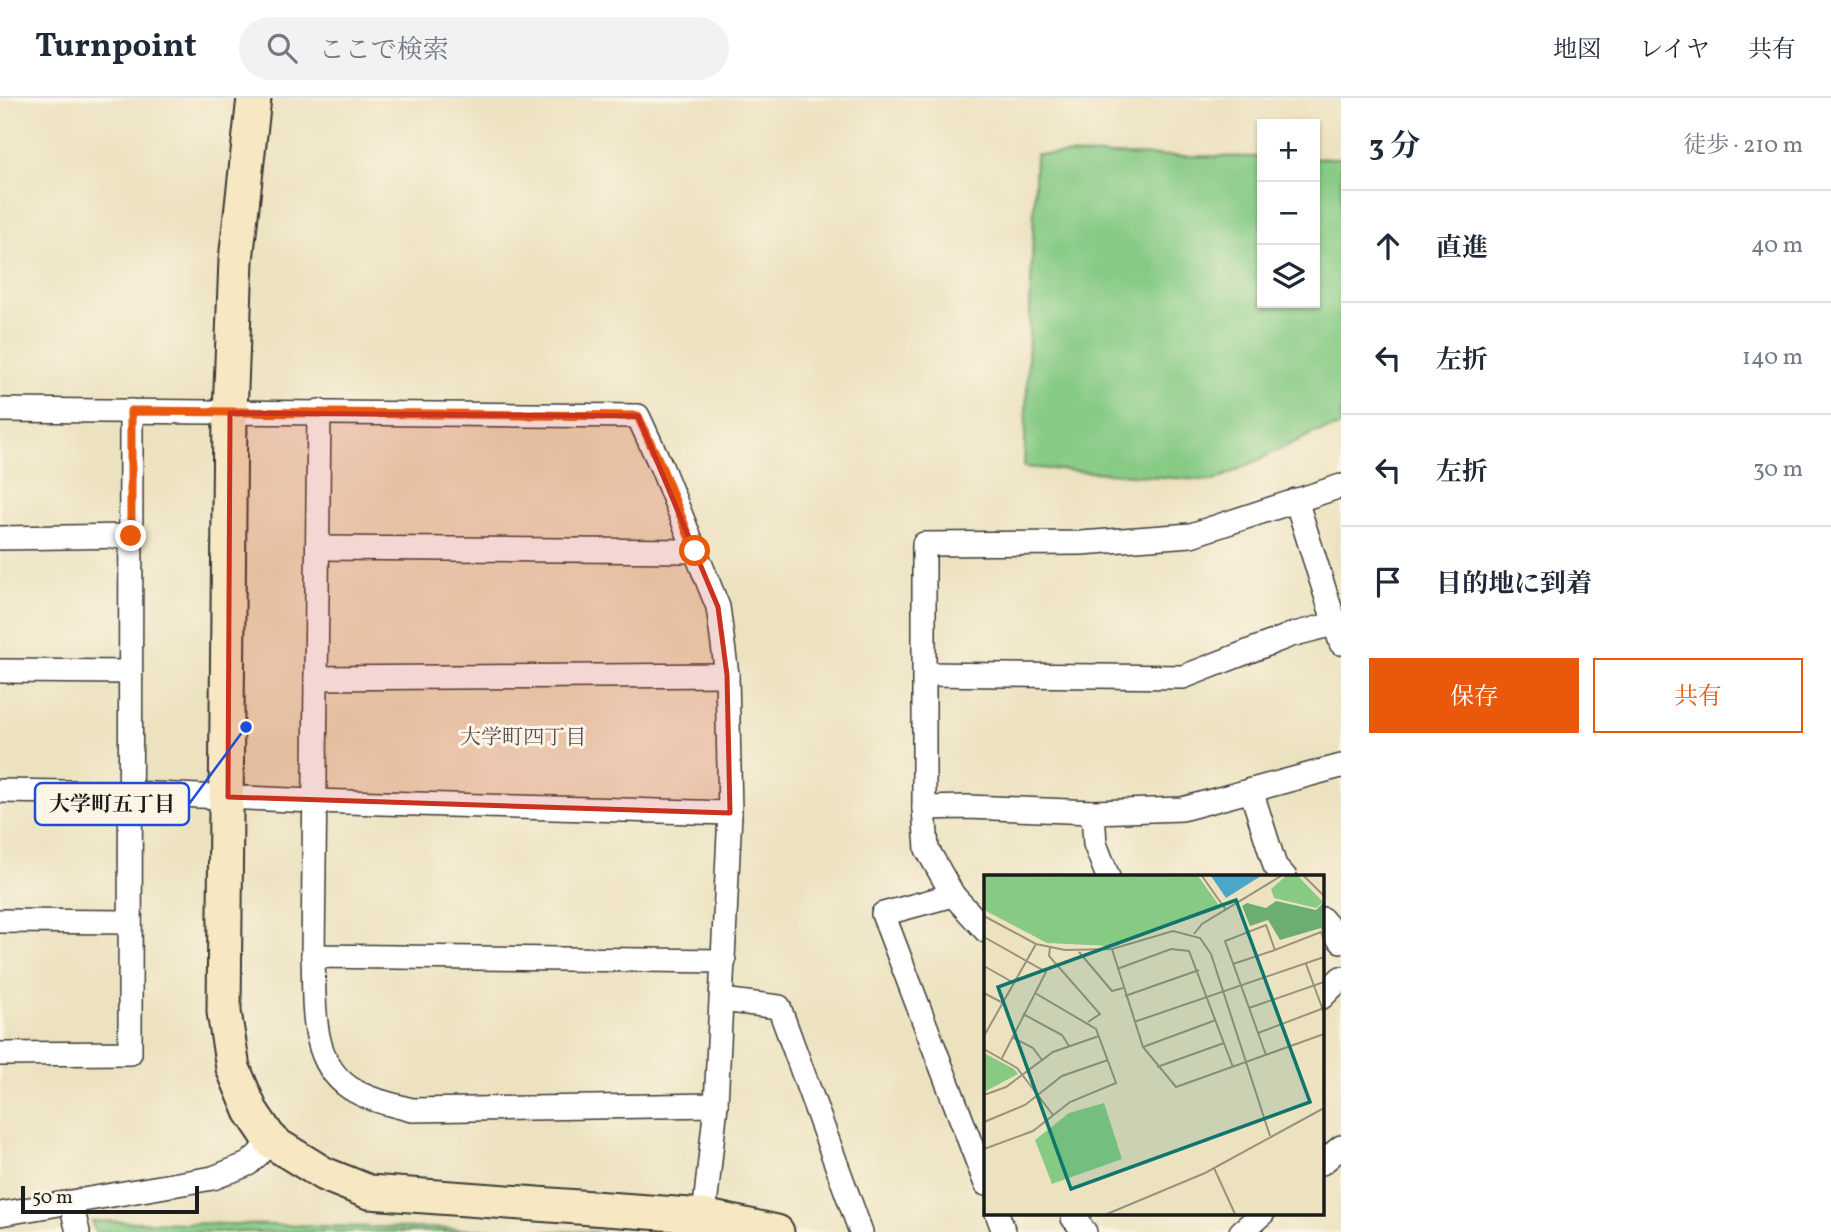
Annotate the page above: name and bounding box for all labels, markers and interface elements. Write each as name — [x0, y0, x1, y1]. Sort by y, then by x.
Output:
search box — [239, 17, 729, 80]
text: Turnpoint — [35, 25, 197, 71]
icon: search — [263, 29, 301, 67]
text: ここで検索 — [319, 33, 449, 69]
text: 地図 — [1553, 34, 1601, 68]
text: レイヤ — [1639, 34, 1710, 68]
text: 共有 — [1748, 34, 1796, 68]
map controls — [1257, 119, 1320, 308]
button: + — [1257, 119, 1320, 182]
text: 3 分 — [1369, 126, 1420, 168]
text: 徒歩 · 210 m — [1683, 130, 1803, 162]
button: − — [1257, 182, 1320, 245]
icon: ahead — [1369, 227, 1407, 265]
text: 40 m — [1751, 230, 1803, 262]
text: 直進 — [1436, 231, 1488, 267]
button: layers — [1257, 245, 1320, 308]
icon: left — [1369, 339, 1407, 377]
text: 140 m — [1742, 342, 1803, 374]
text: 左折 — [1436, 343, 1488, 379]
icon: left — [1369, 451, 1407, 489]
text: 30 m — [1753, 454, 1803, 486]
text: 左折 — [1436, 455, 1488, 491]
route end — [115, 520, 146, 551]
route start — [679, 535, 710, 566]
icon: arrive — [1369, 563, 1407, 601]
text: 目的地に到着 — [1436, 567, 1592, 603]
button: 保存 — [1369, 658, 1579, 733]
button: 共有 — [1593, 658, 1803, 733]
district label: 大学町四丁目 — [460, 724, 586, 753]
callout: 大学町五丁目 — [35, 783, 189, 825]
text: 大学町五丁目 — [49, 791, 175, 820]
inset map — [984, 875, 1324, 1214]
scale bar — [21, 1183, 200, 1215]
text: 50 m — [32, 1185, 73, 1211]

